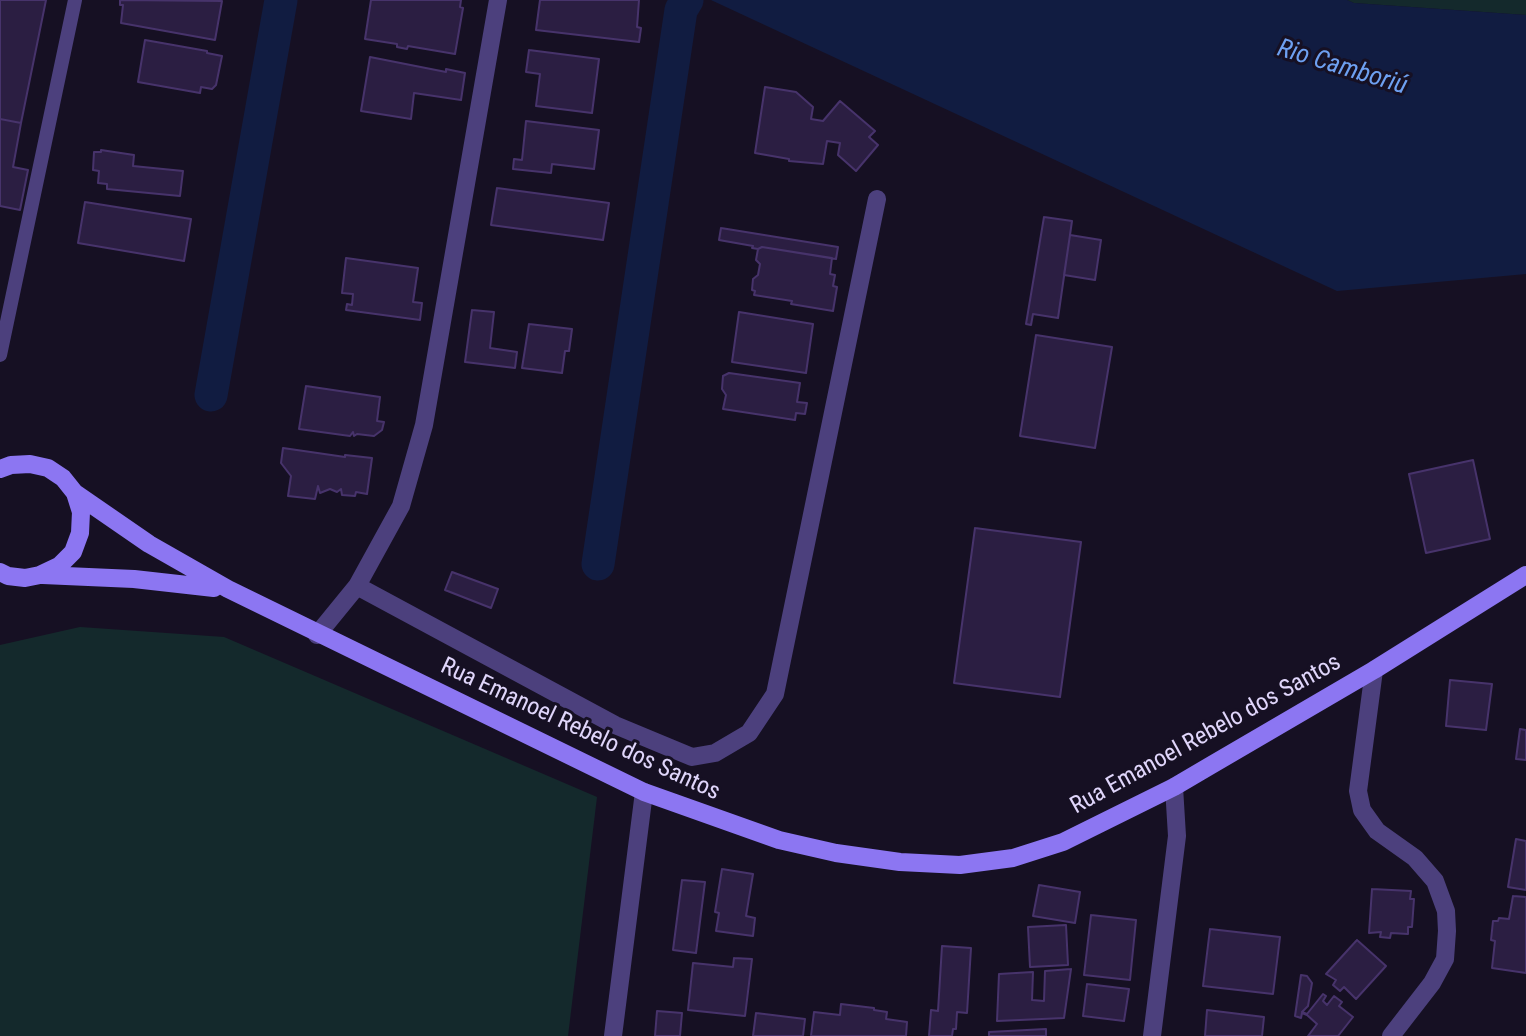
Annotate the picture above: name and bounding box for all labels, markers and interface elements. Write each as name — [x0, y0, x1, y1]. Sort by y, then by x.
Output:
water label: Rio Camboriú — [1273, 34, 1411, 102]
street label: Rua Emanoel Rebelo dos Santos — [1066, 649, 1346, 821]
street label: Rua Emanoel Rebelo dos Santos — [436, 653, 724, 807]

